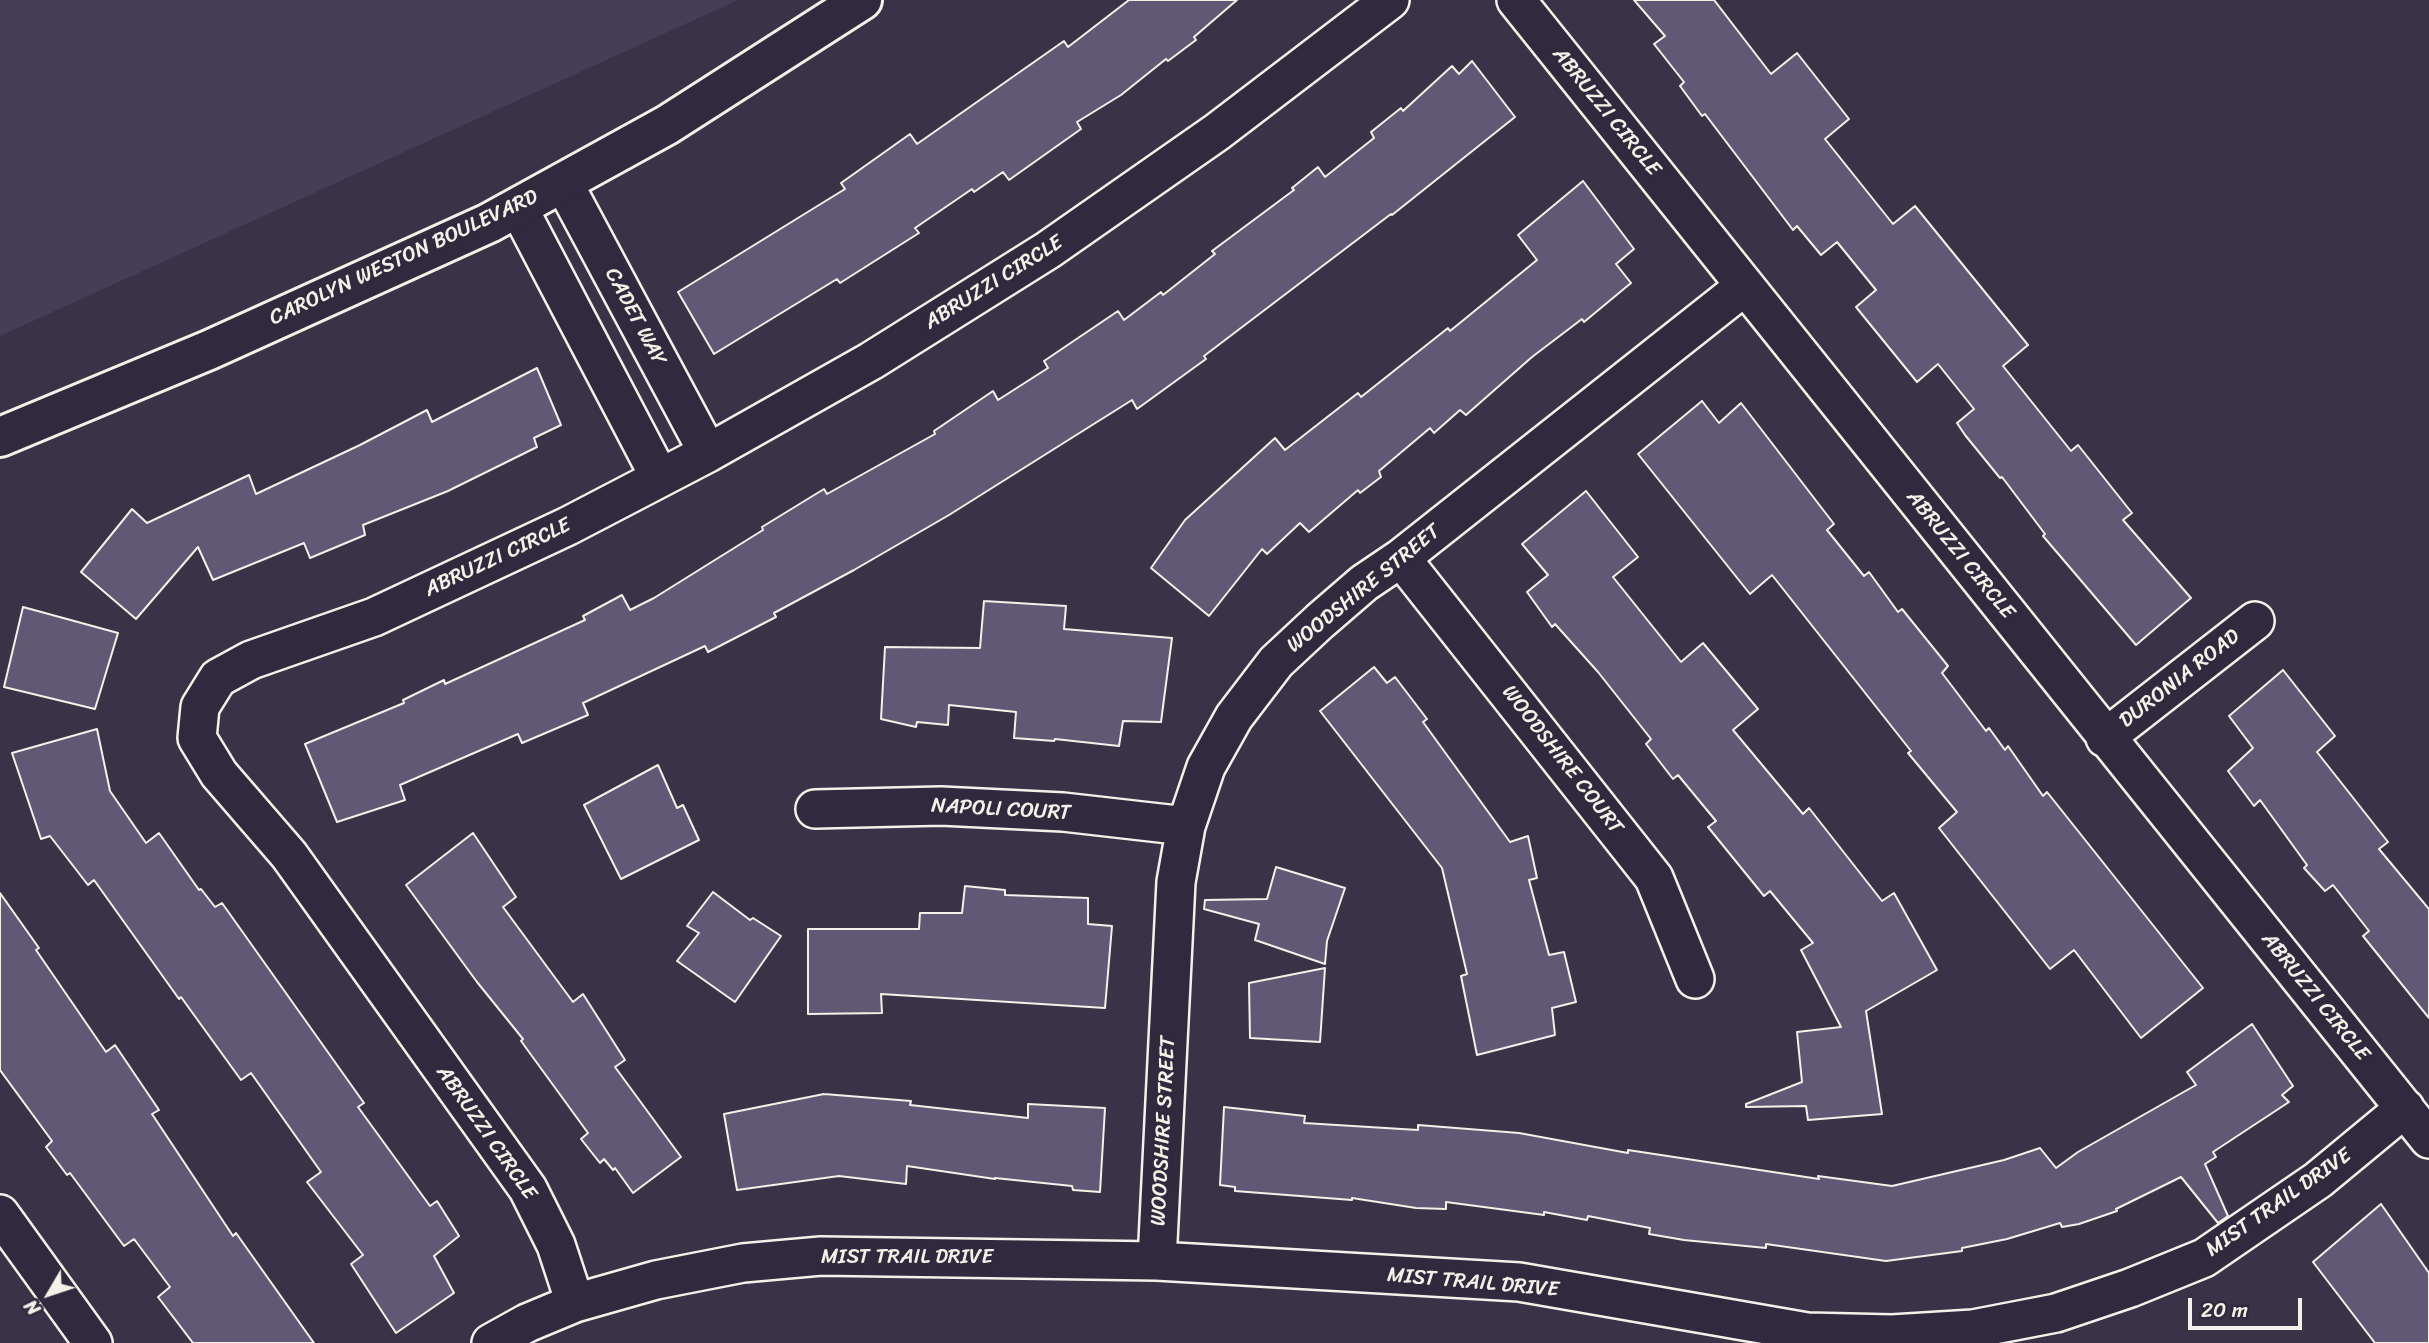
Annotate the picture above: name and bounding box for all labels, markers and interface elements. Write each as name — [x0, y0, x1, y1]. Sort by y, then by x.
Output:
street label: ABRUZZI CIRCLE — [1546, 43, 1666, 181]
street label: CAROLYN WESTON BOULEVARD — [266, 185, 542, 331]
street label: ABRUZZI CIRCLE — [920, 230, 1068, 336]
street label: CADET WAY — [599, 264, 671, 370]
street label: ABRUZZI CIRCLE — [1900, 486, 2020, 624]
street label: ABRUZZI CIRCLE — [421, 513, 575, 603]
street label: WOODSHIRE STREET — [1282, 519, 1446, 659]
street label: DURONIA ROAD — [2115, 624, 2245, 734]
street label: WOODSHIRE COURT — [1496, 681, 1628, 839]
street label: NAPOLI COURT — [931, 794, 1071, 826]
street label: ABRUZZI CIRCLE — [2255, 928, 2375, 1066]
street label: WOODSHIRE STREET — [1146, 1035, 1182, 1227]
street label: ABRUZZI CIRCLE — [430, 1061, 542, 1205]
street label: MIST TRAIL DRIVE — [2201, 1143, 2357, 1263]
street label: MIST TRAIL DRIVE — [821, 1245, 993, 1271]
north arrow — [14, 1259, 84, 1329]
street label: MIST TRAIL DRIVE — [1386, 1263, 1560, 1303]
scale bar — [2191, 1284, 2305, 1328]
text: 20 m — [2201, 1291, 2248, 1329]
text: N — [15, 1292, 49, 1323]

